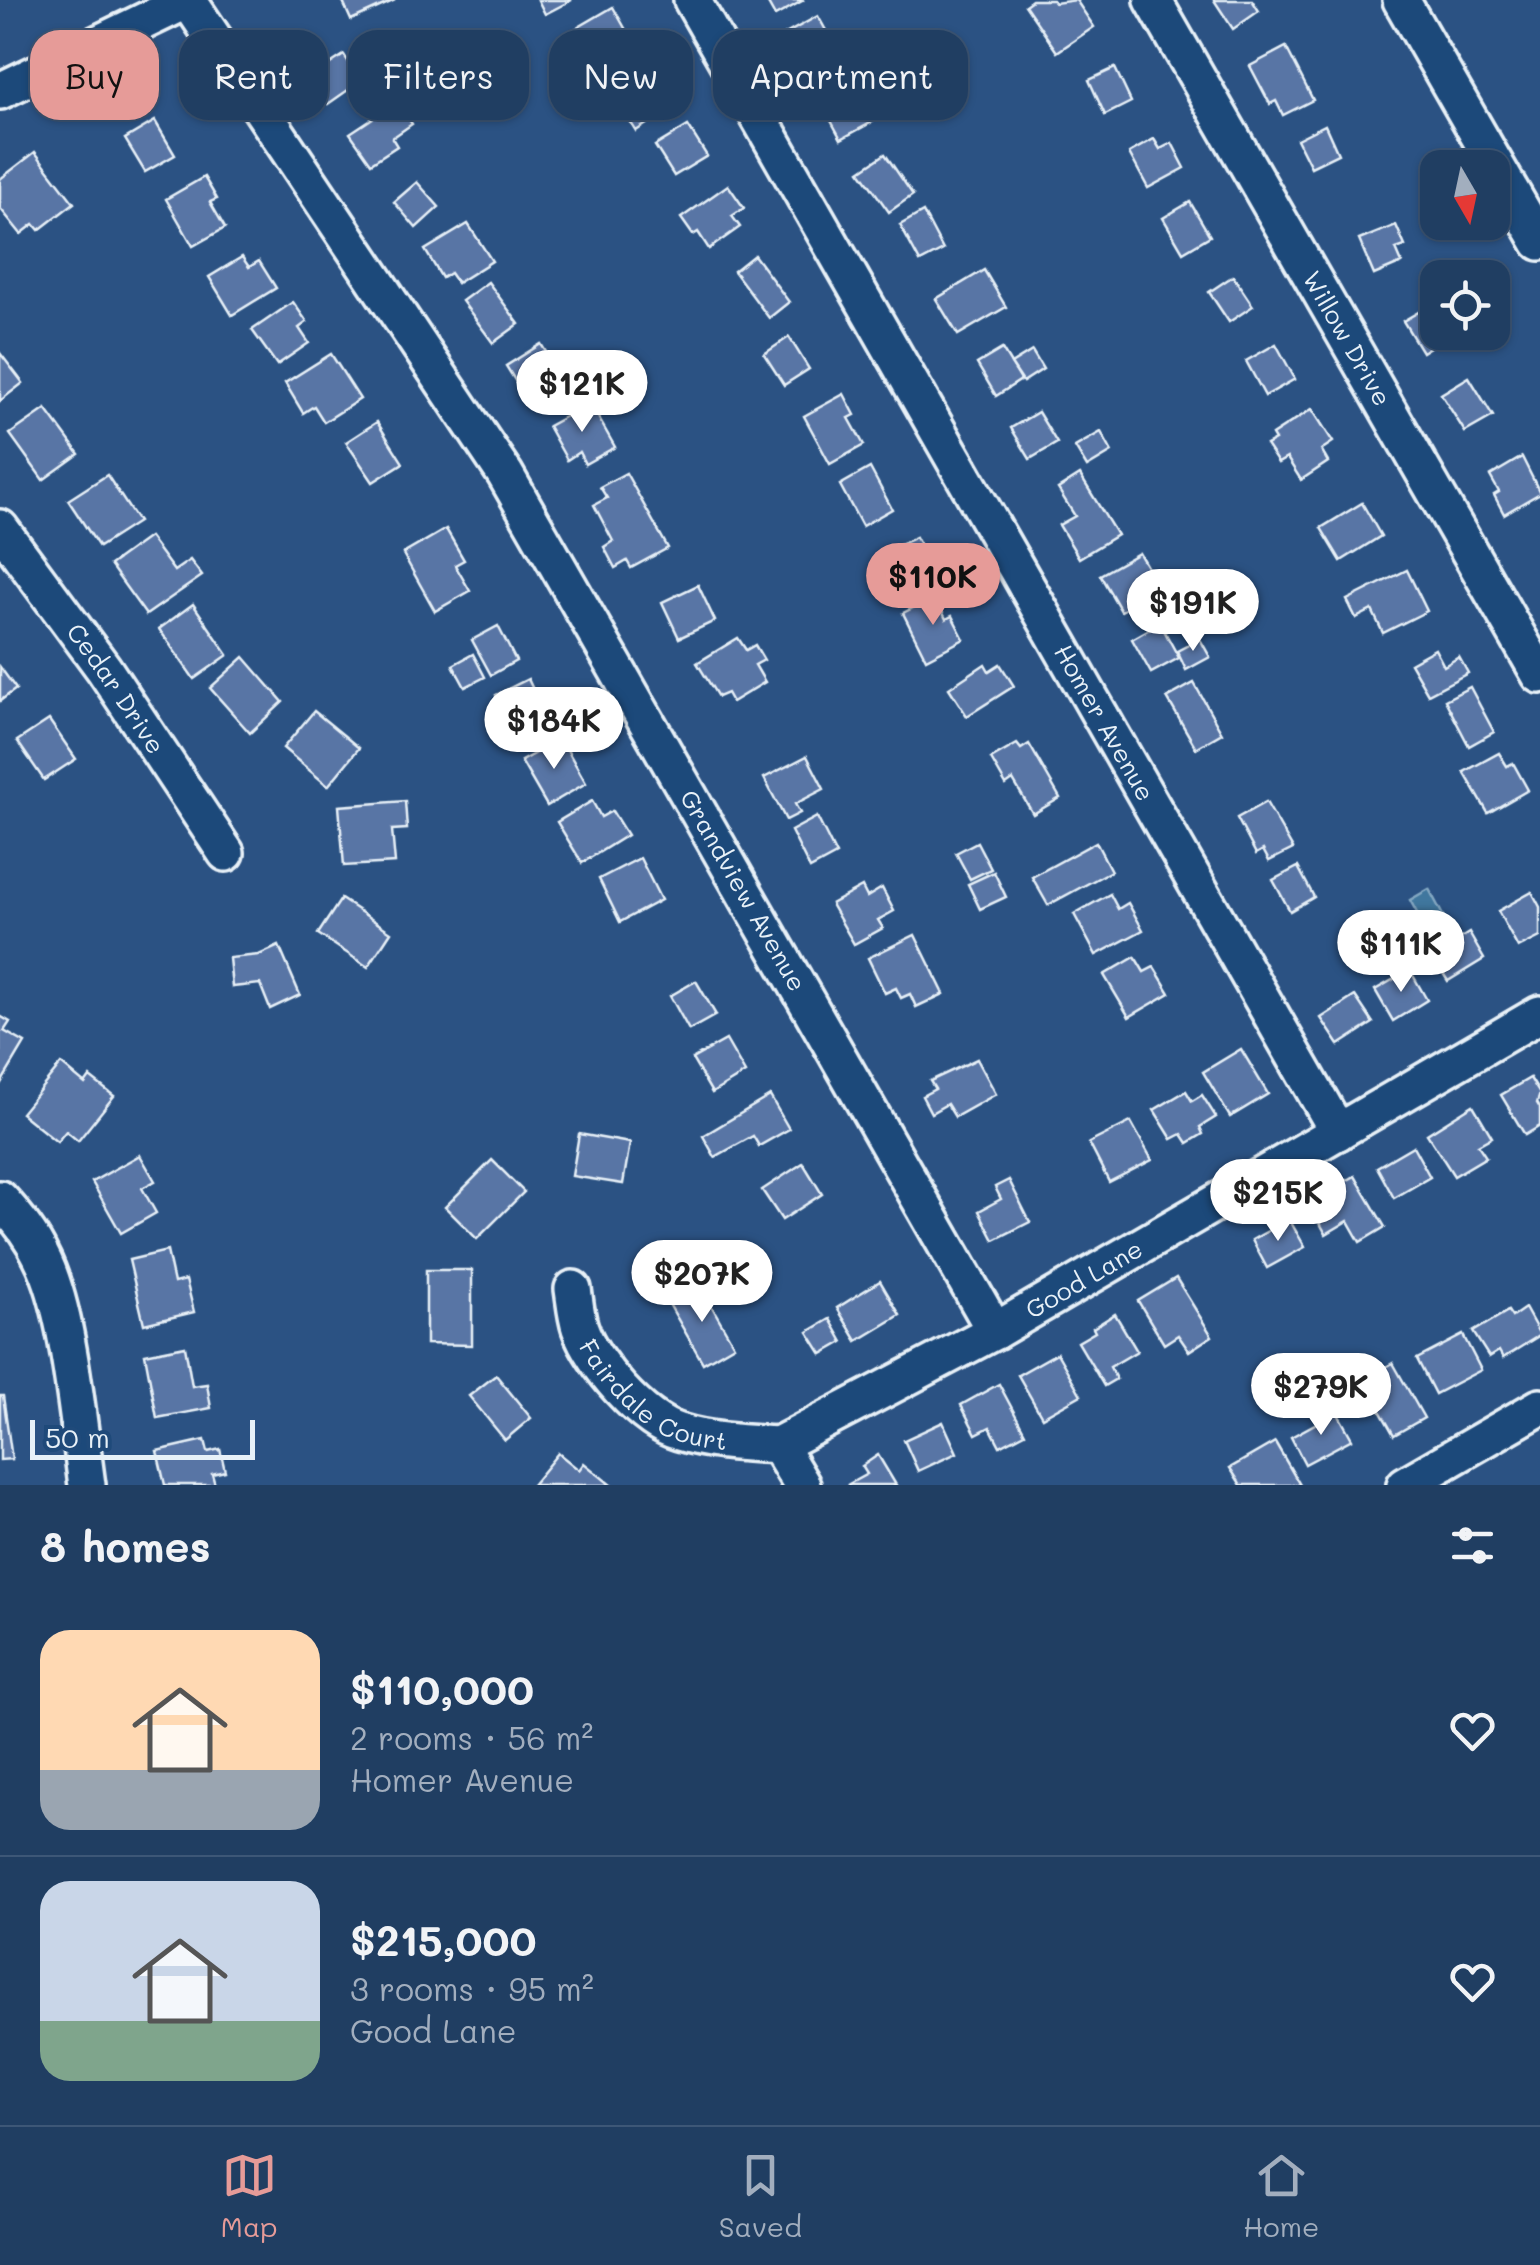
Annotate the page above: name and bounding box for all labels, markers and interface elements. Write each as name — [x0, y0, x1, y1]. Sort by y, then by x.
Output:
chip: Buy — [30, 30, 159, 120]
chip: Rent — [179, 30, 328, 120]
chip: Filters — [348, 30, 529, 120]
chip: New — [549, 30, 693, 120]
chip: Apartment — [713, 30, 968, 120]
north arrow — [1420, 150, 1510, 240]
map controls — [1420, 150, 1510, 350]
button: locate — [1420, 260, 1510, 350]
street label: Willow Drive — [1297, 265, 1399, 411]
pin: $121K — [512, 350, 652, 435]
text: $121K — [538, 361, 626, 403]
pin: $110K — [863, 543, 1003, 628]
text: $110K — [888, 554, 978, 596]
pin: $191K — [1123, 569, 1263, 654]
text: $191K — [1149, 580, 1237, 622]
street label: Cedar Drive — [60, 616, 173, 759]
street label: Homer Avenue — [1048, 638, 1163, 806]
pin: $184K — [484, 687, 624, 772]
text: $184K — [506, 698, 602, 740]
street label: Grandview Avenue — [674, 784, 814, 996]
pin: $111K — [1331, 910, 1471, 995]
text: $111K — [1359, 921, 1443, 963]
pin: $215K — [1208, 1159, 1348, 1244]
text: $215K — [1232, 1170, 1324, 1212]
street label: Good Lane — [1019, 1232, 1148, 1325]
pin: $207K — [632, 1240, 772, 1325]
text: $207K — [653, 1251, 751, 1293]
street label: Fairdale Court — [573, 1333, 729, 1456]
pin: $279K — [1251, 1353, 1391, 1438]
text: $279K — [1273, 1364, 1369, 1406]
scale bar — [30, 1415, 255, 1460]
text: 50 m — [45, 1419, 110, 1455]
text: 8 homes — [40, 1518, 211, 1573]
icon: filters — [1445, 1518, 1500, 1573]
text: $110,000 — [350, 1661, 534, 1716]
icon: home — [120, 1670, 240, 1790]
icon: heart — [1445, 1703, 1500, 1758]
text: 2 rooms · 56 m² — [350, 1716, 593, 1758]
text: Homer Avenue — [350, 1758, 574, 1800]
text: $215,000 — [350, 1912, 536, 1967]
icon: home — [120, 1921, 240, 2041]
icon: heart — [1445, 1954, 1500, 2009]
text: 3 rooms · 95 m² — [350, 1967, 594, 2009]
text: Good Lane — [350, 2009, 517, 2051]
tab: Map — [221, 2148, 278, 2244]
tab: Saved — [719, 2148, 802, 2244]
tab: Home — [1243, 2148, 1319, 2244]

